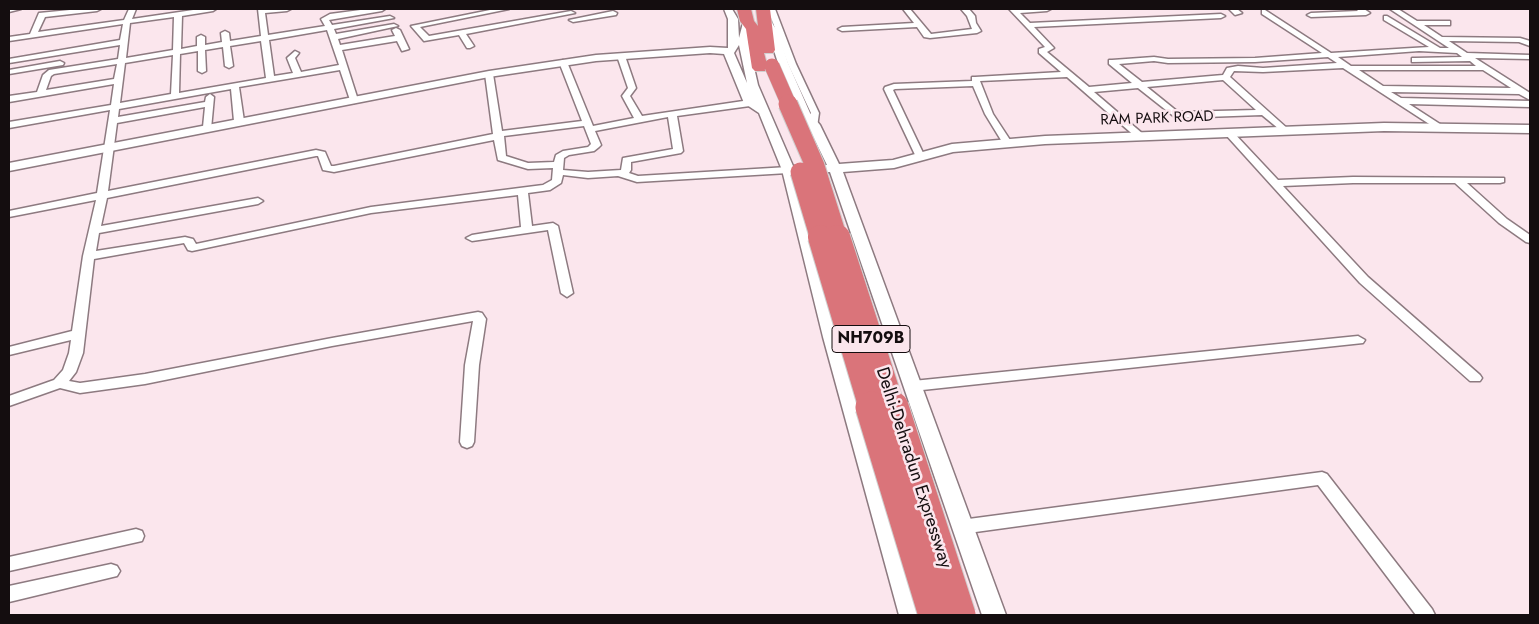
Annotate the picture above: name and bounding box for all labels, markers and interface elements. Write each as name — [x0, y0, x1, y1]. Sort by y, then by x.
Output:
street label: RAM PARK ROAD — [1100, 108, 1214, 130]
road number: NH709B — [832, 326, 910, 352]
street label: Delhi-Dehradun Expressway — [870, 365, 956, 571]

